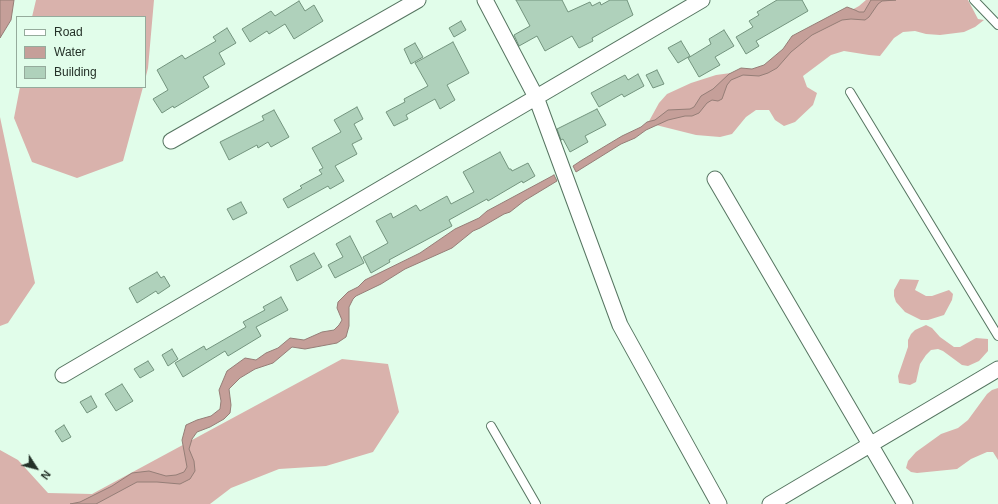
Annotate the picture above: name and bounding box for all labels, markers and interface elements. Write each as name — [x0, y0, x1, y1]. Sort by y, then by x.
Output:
legend — [16, 16, 146, 88]
text: Road — [54, 25, 83, 39]
text: Water — [54, 45, 86, 59]
text: Building — [54, 65, 97, 79]
north arrow — [16, 448, 56, 488]
text: N — [39, 468, 53, 482]

